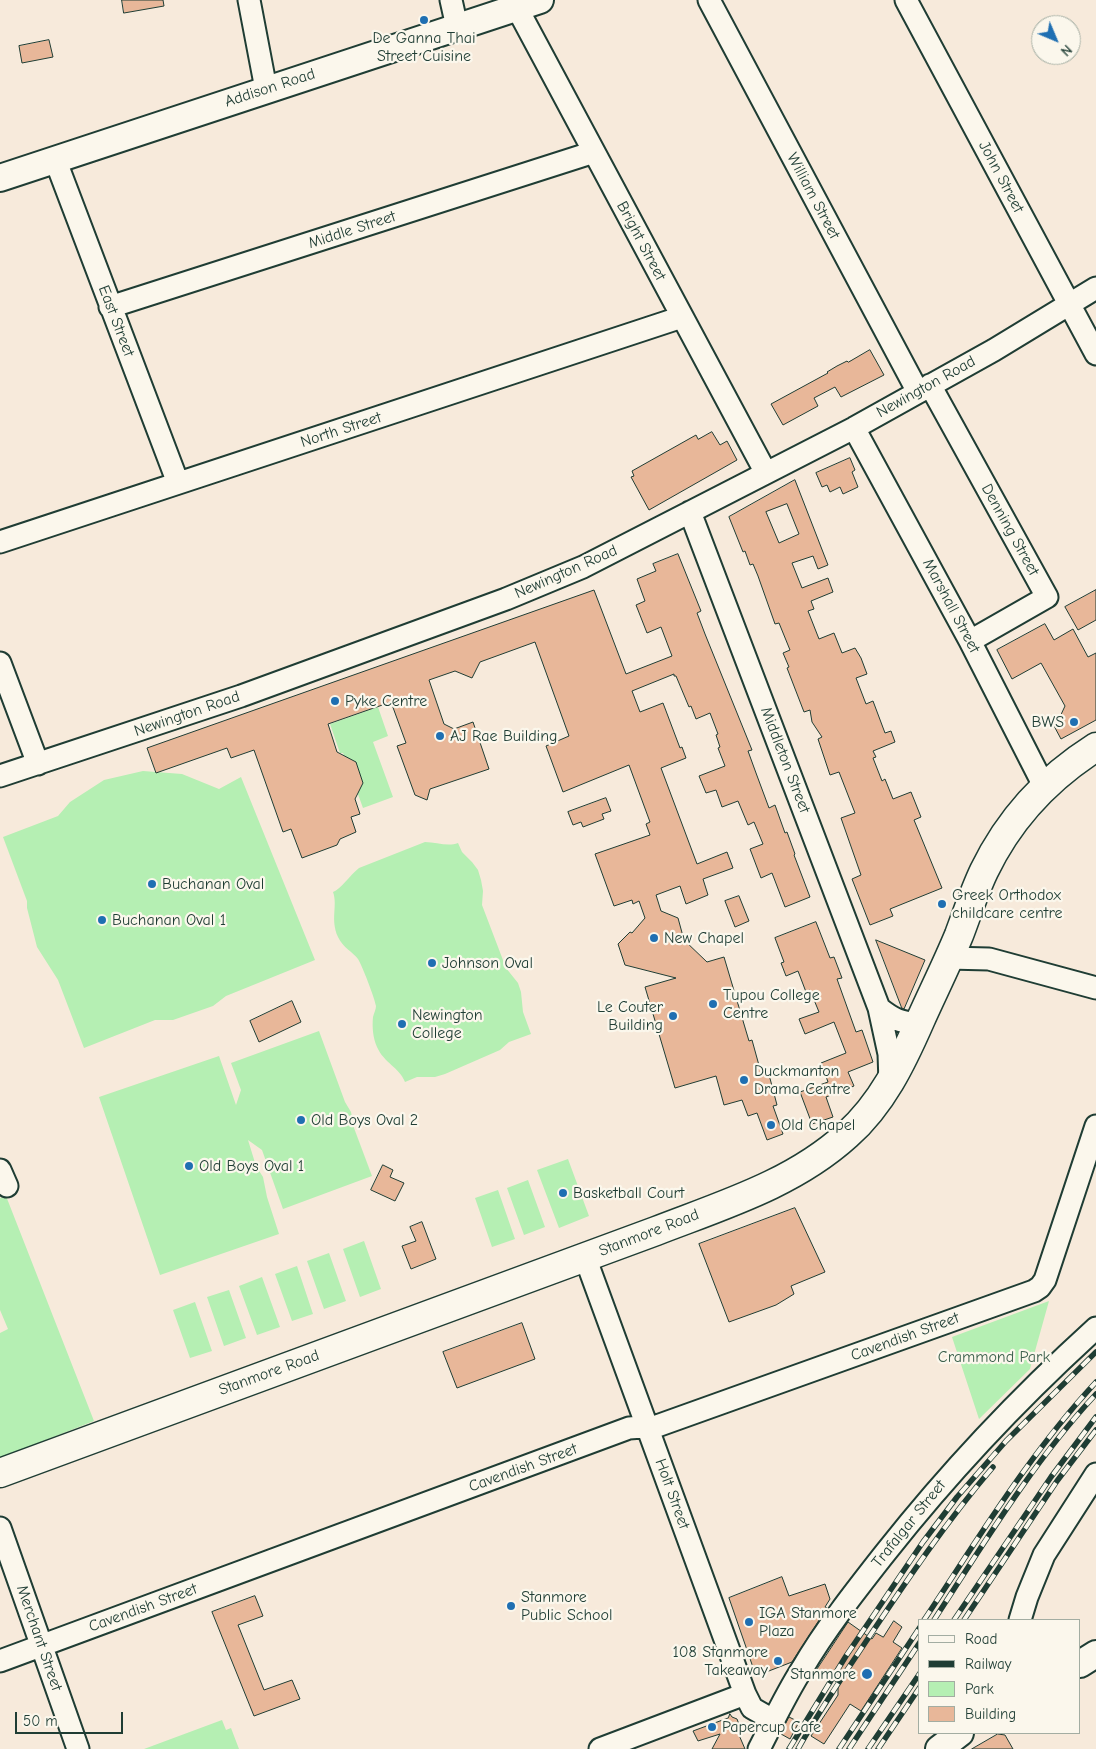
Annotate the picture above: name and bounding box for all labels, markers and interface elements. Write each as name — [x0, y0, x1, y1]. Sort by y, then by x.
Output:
marker: De Ganna Thai Street Cuisine — [418, 14, 430, 26]
north arrow — [1031, 15, 1081, 65]
place label: De Ganna Thai Street Cuisine — [372, 28, 476, 66]
text: N — [1057, 41, 1076, 59]
street label: Addison Road — [222, 64, 318, 112]
street label: John Street — [974, 138, 1028, 216]
street label: William Street — [782, 150, 844, 242]
street label: Bright Street — [612, 198, 670, 284]
street label: Middle Street — [306, 207, 398, 253]
street label: East Street — [94, 283, 138, 359]
street label: Newington Road — [873, 352, 979, 422]
street label: North Street — [298, 408, 384, 452]
street label: Denning Street — [977, 481, 1043, 579]
street label: Newington Road — [512, 541, 620, 603]
street label: Marshall Street — [918, 556, 984, 656]
street label: Newington Road — [132, 687, 242, 741]
place label: Pyke Centre — [345, 691, 427, 711]
marker: Pyke Centre — [329, 695, 341, 707]
street label: Middleton Street — [756, 704, 814, 816]
place label: BWS — [1031, 712, 1064, 732]
marker: BWS — [1068, 716, 1080, 728]
place label: AJ Rae Building — [450, 726, 558, 746]
marker: AJ Rae Building — [434, 730, 446, 742]
place label: Buchanan Oval — [162, 874, 264, 894]
marker: Buchanan Oval — [146, 878, 158, 890]
place label: Greek Orthodox childcare centre — [952, 885, 1062, 923]
marker: Greek Orthodox childcare centre — [936, 898, 948, 910]
place label: Buchanan Oval 1 — [112, 910, 226, 930]
marker: Buchanan Oval 1 — [96, 914, 108, 926]
place label: New Chapel — [664, 928, 744, 948]
marker: New Chapel — [648, 932, 660, 944]
place label: Johnson Oval — [442, 953, 533, 973]
marker: Johnson Oval — [426, 957, 438, 969]
place label: Tupou College Centre — [723, 985, 820, 1023]
place label: Le Couter Building — [597, 997, 663, 1035]
marker: Tupou College Centre — [707, 998, 719, 1010]
place label: Newington College — [412, 1005, 482, 1043]
marker: Le Couter Building — [667, 1010, 679, 1022]
marker: Newington College — [396, 1018, 408, 1030]
place label: Duckmanton Drama Centre — [754, 1061, 851, 1099]
marker: Duckmanton Drama Centre — [738, 1074, 750, 1086]
place label: Old Boys Oval 2 — [311, 1110, 418, 1130]
marker: Old Boys Oval 2 — [295, 1114, 307, 1126]
place label: Old Chapel — [781, 1115, 855, 1135]
marker: Old Chapel — [765, 1119, 777, 1131]
place label: Old Boys Oval 1 — [199, 1156, 304, 1176]
marker: Old Boys Oval 1 — [183, 1160, 195, 1172]
place label: Basketball Court — [573, 1183, 684, 1203]
marker: Basketball Court — [557, 1187, 569, 1199]
street label: Stanmore Road — [596, 1205, 702, 1261]
street label: Cavendish Street — [848, 1308, 962, 1366]
street label: Stanmore Road — [216, 1346, 322, 1400]
park label: Crammond Park — [938, 1347, 1050, 1367]
street label: Cavendish Street — [466, 1439, 580, 1497]
street label: Holt Street — [650, 1456, 694, 1532]
street label: Trafalgar Street — [868, 1476, 950, 1572]
street label: Cavendish Street — [86, 1579, 200, 1637]
street label: Merchant Street — [12, 1583, 66, 1693]
place label: Stanmore Public School — [521, 1587, 612, 1625]
marker: Stanmore Public School — [505, 1600, 517, 1612]
place label: IGA Stanmore Plaza — [759, 1603, 857, 1641]
marker: IGA Stanmore Plaza — [743, 1616, 755, 1628]
legend — [918, 1619, 1081, 1734]
text: Road — [965, 1630, 997, 1648]
place label: 108 Stanmore Takeaway — [673, 1642, 768, 1680]
marker: 108 Stanmore Takeaway — [772, 1655, 784, 1667]
text: Railway — [965, 1655, 1011, 1673]
place label: Stanmore — [790, 1664, 856, 1684]
marker: Stanmore — [860, 1667, 874, 1681]
text: Park — [965, 1680, 994, 1698]
scale bar — [18, 1702, 125, 1734]
text: Building — [965, 1705, 1016, 1723]
text: 50 m — [23, 1712, 58, 1730]
place label: Papercup Cafe — [722, 1717, 821, 1737]
marker: Papercup Cafe — [706, 1721, 718, 1733]

